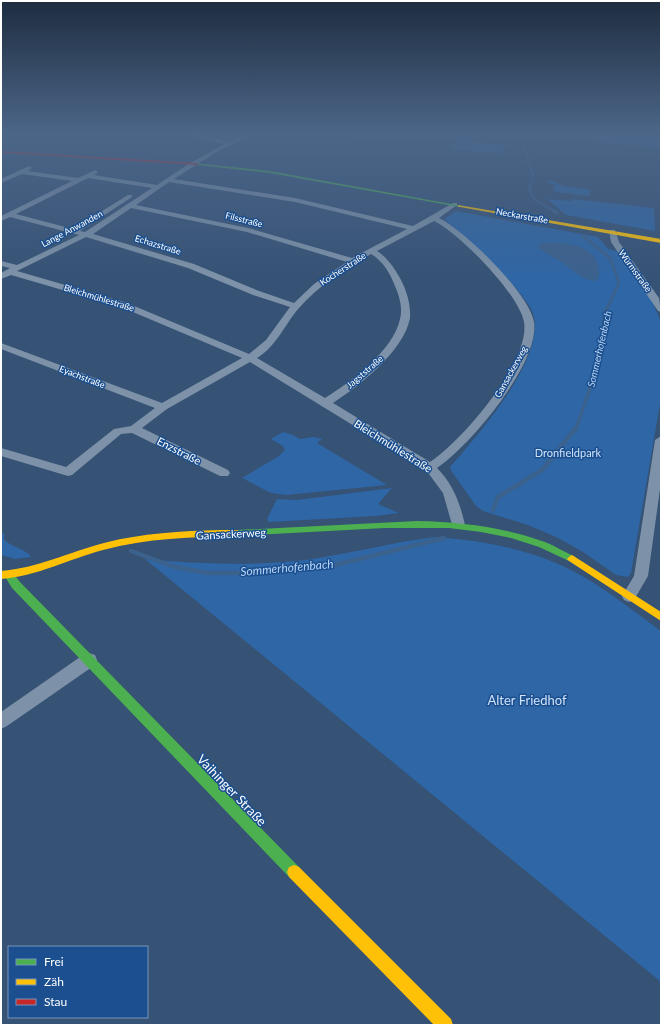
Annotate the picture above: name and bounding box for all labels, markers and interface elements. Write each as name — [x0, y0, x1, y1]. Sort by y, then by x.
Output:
street label: Neckarstraße — [495, 206, 549, 226]
street label: Lange Anwanden — [39, 208, 104, 249]
street label: Filsstraße — [224, 210, 264, 230]
street label: Echazstraße — [134, 232, 183, 257]
street label: Würmstraße — [616, 247, 655, 294]
street label: Kocherstraße — [318, 249, 368, 288]
street label: Bleichmühlestraße — [63, 282, 136, 314]
water label: Sommerhofenbach — [584, 310, 614, 388]
street label: Gansackerweg — [492, 344, 529, 400]
street label: Jagststraße — [344, 353, 385, 390]
street label: Eyachstraße — [58, 363, 107, 390]
street label: Bleichmühlestraße — [352, 416, 435, 475]
street label: Enzstraße — [155, 434, 204, 467]
park label: Dronfieldpark — [535, 446, 602, 459]
street label: Gansackerweg — [196, 525, 267, 542]
water label: Sommerhofenbach — [240, 556, 334, 579]
park label: Alter Friedhof — [488, 692, 567, 708]
street label: Vaihinger Straße — [194, 751, 270, 829]
legend — [8, 946, 148, 1018]
text: Frei — [44, 954, 64, 969]
text: Zäh — [44, 974, 64, 989]
text: Stau — [44, 994, 67, 1009]

